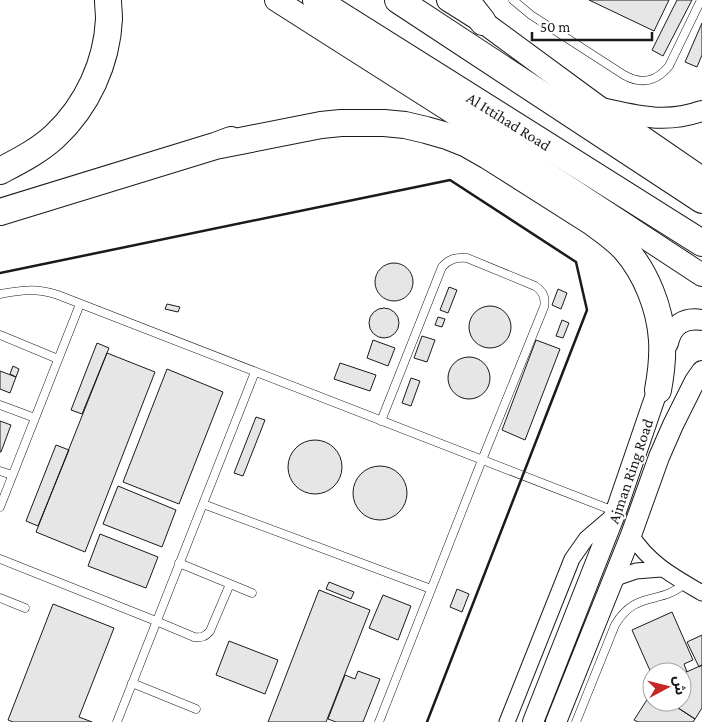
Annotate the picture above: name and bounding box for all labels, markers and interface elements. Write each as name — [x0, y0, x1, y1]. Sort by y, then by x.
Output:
scale bar — [532, 10, 652, 42]
text: 50 m — [540, 19, 570, 35]
street label: Al Ittihad Road — [464, 89, 554, 154]
street label: Ajman Ring Road — [605, 416, 657, 526]
north arrow — [642, 662, 692, 712]
text: ش — [671, 675, 689, 696]

